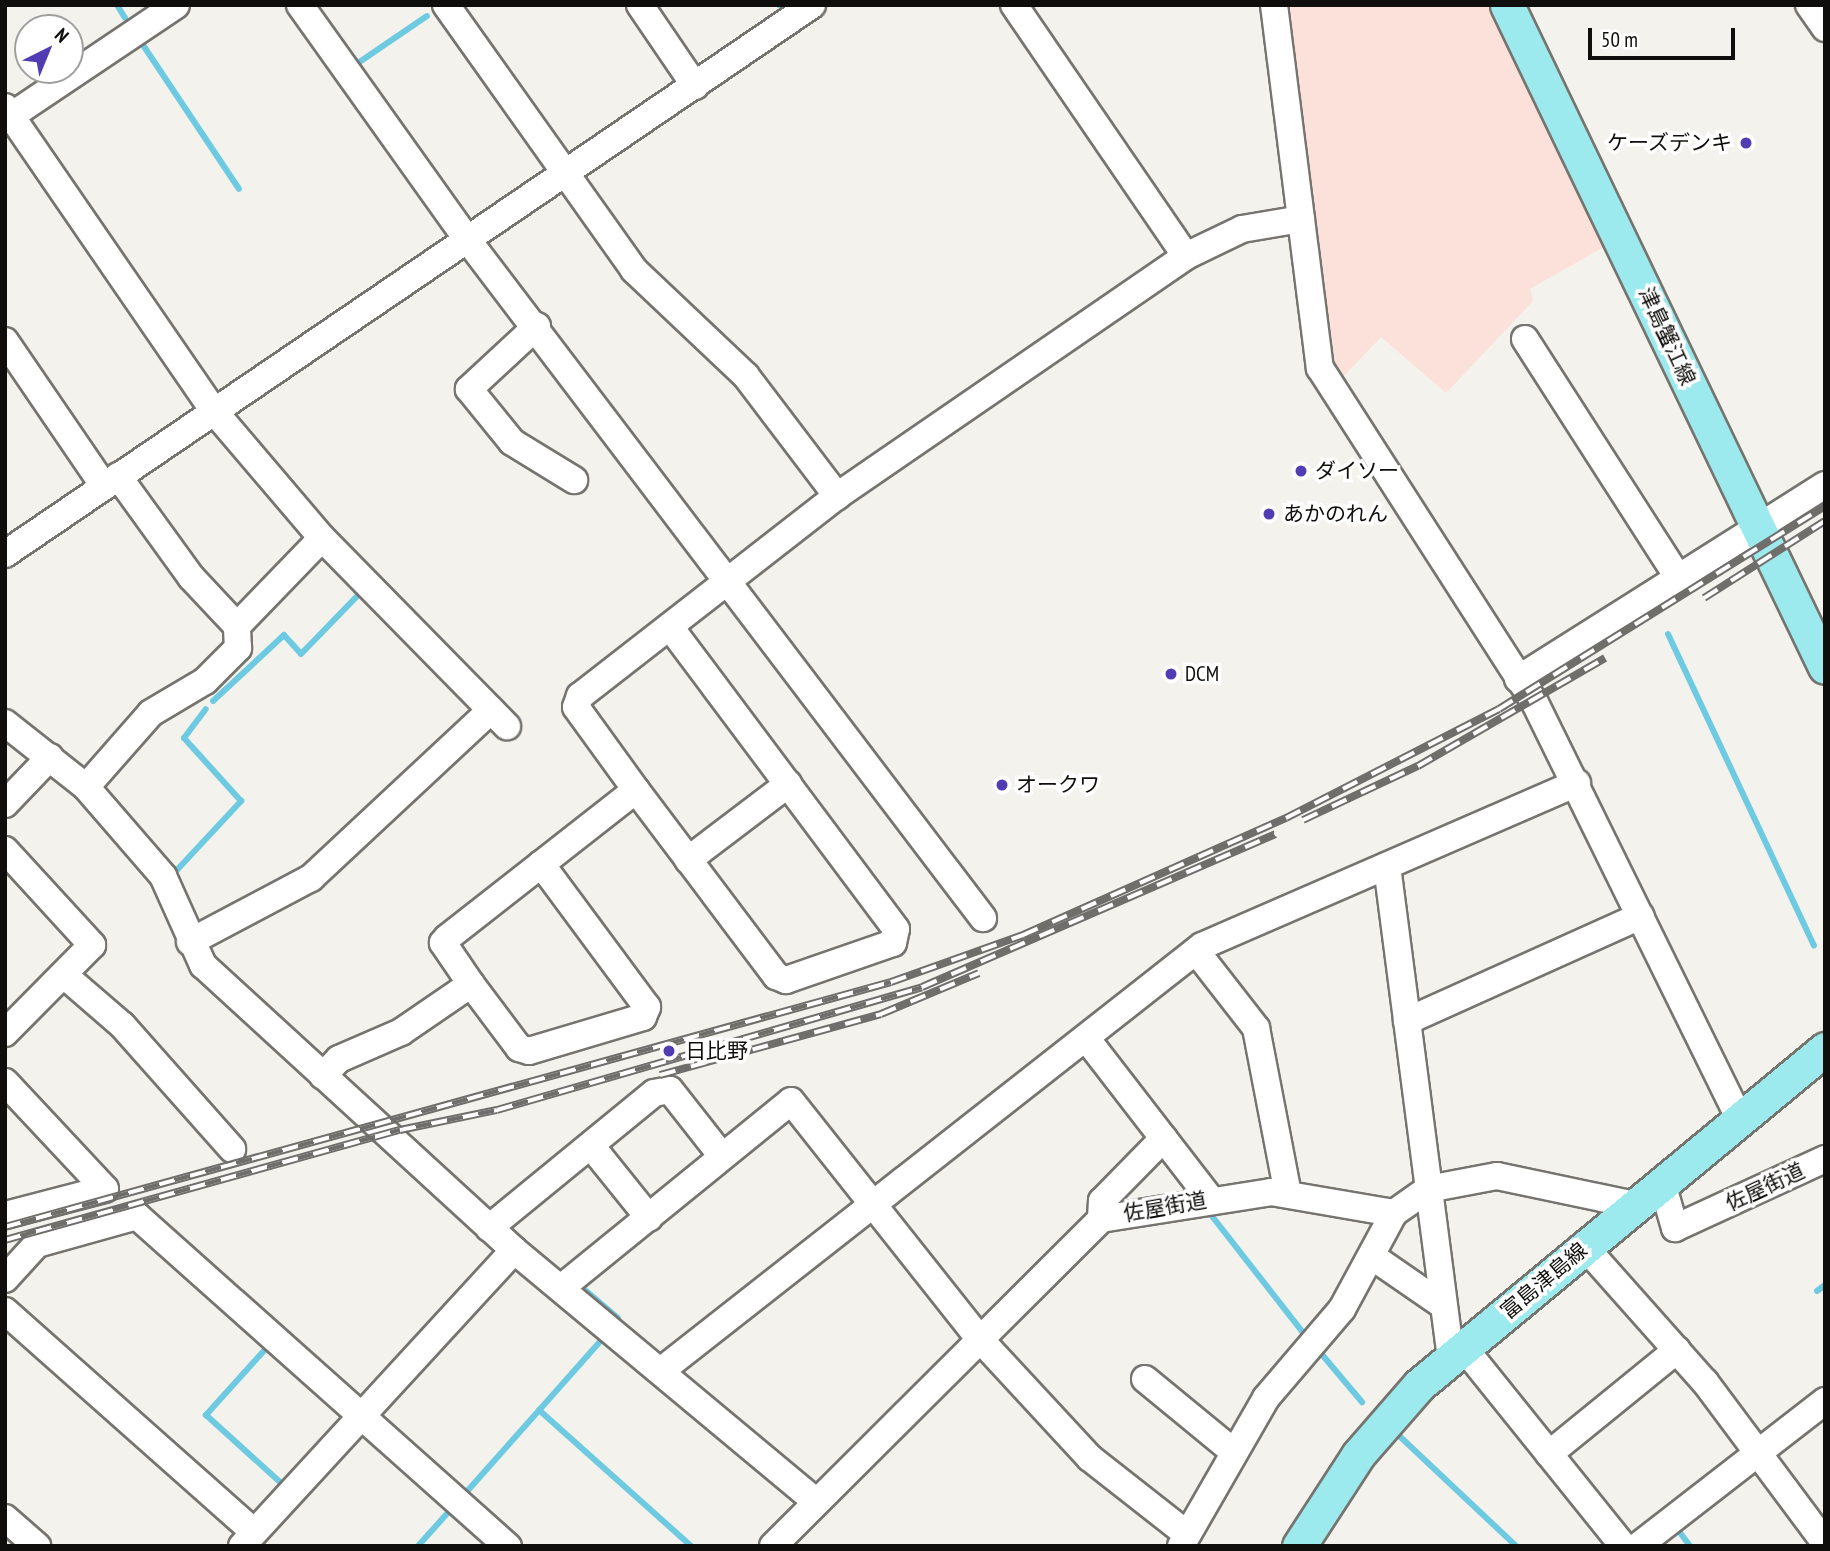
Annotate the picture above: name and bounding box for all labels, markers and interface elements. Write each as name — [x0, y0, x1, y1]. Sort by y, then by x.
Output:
north arrow — [14, 14, 84, 84]
scale bar — [1592, 14, 1739, 58]
text: N — [50, 23, 74, 47]
text: 50 m — [1601, 26, 1638, 53]
place label: ケーズデンキ — [1606, 130, 1732, 156]
marker: ケーズデンキ — [1738, 135, 1754, 151]
street label: 津島蟹江線 — [1633, 283, 1701, 389]
place label: ダイソー — [1315, 458, 1399, 484]
marker: ダイソー — [1293, 463, 1309, 479]
place label: あかのれん — [1283, 501, 1388, 527]
marker: あかのれん — [1261, 506, 1277, 522]
place label: DCM — [1185, 661, 1219, 687]
marker: DCM — [1163, 666, 1179, 682]
place label: オークワ — [1016, 772, 1100, 798]
marker: オークワ — [994, 777, 1010, 793]
place label: 日比野 — [685, 1038, 748, 1064]
marker: 日比野 — [659, 1041, 679, 1061]
street label: 佐屋街道 — [1722, 1158, 1808, 1216]
street label: 佐屋街道 — [1121, 1187, 1209, 1227]
street label: 富島津島線 — [1496, 1238, 1592, 1324]

